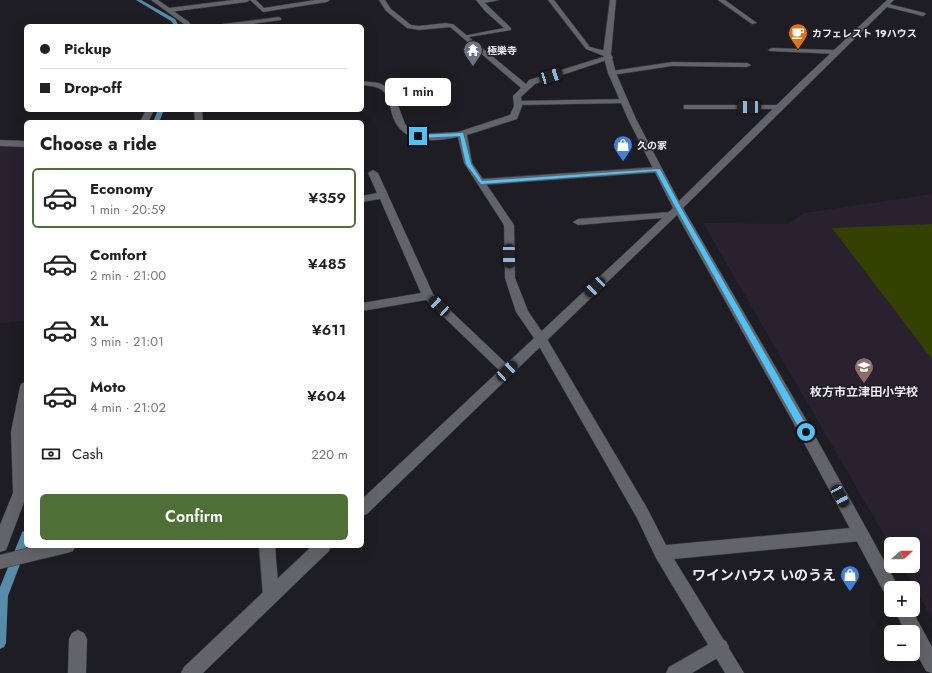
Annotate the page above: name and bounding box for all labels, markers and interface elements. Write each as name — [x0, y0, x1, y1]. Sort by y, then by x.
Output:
cafe icon: カフェレスト 19ハウス — [787, 22, 809, 50]
place label: カフェレスト 19ハウス — [812, 26, 917, 41]
text: Pickup — [64, 38, 111, 60]
temple icon: 極樂寺 — [462, 39, 484, 67]
place label: 極樂寺 — [487, 43, 517, 58]
car — [538, 67, 564, 85]
text: Drop-off — [64, 77, 122, 99]
callout: 1 min — [385, 78, 451, 106]
text: 1 min — [402, 82, 434, 101]
car — [737, 101, 761, 113]
route end — [409, 127, 427, 145]
text: Choose a ride — [40, 131, 157, 157]
shop icon: 久の家 — [612, 134, 634, 162]
place label: 久の家 — [637, 138, 667, 153]
text: Economy — [90, 178, 153, 200]
icon: car — [42, 180, 78, 216]
text: ¥359 — [309, 187, 346, 209]
text: 1 min · 20:59 — [90, 200, 166, 219]
text: Comfort — [90, 244, 147, 266]
car — [503, 244, 515, 268]
icon: car — [42, 246, 78, 282]
text: ¥485 — [308, 253, 346, 275]
text: 2 min · 21:00 — [90, 266, 166, 285]
car — [582, 274, 608, 300]
car — [426, 293, 452, 319]
text: XL — [90, 310, 108, 332]
icon: car — [42, 312, 78, 348]
text: ¥611 — [312, 319, 346, 341]
text: 3 min · 21:01 — [90, 332, 164, 351]
school or university icon: 枚方市立津田小学校 — [853, 356, 875, 384]
car — [494, 358, 520, 384]
text: Moto — [90, 376, 126, 398]
icon: car — [42, 378, 78, 414]
place label: 枚方市立津田小学校 — [810, 383, 918, 401]
text: ¥604 — [307, 385, 346, 407]
text: 4 min · 21:02 — [90, 398, 166, 417]
route start — [797, 423, 815, 441]
icon: cash — [40, 443, 62, 465]
text: Cash — [72, 443, 103, 465]
text: 220 m — [311, 445, 348, 464]
car — [829, 483, 851, 509]
button: Confirm — [40, 494, 348, 540]
north arrow — [884, 537, 920, 573]
map controls — [884, 537, 920, 661]
shop icon: ワインハウス いのうえ — [839, 564, 861, 592]
place label: ワインハウス いのうえ — [692, 565, 836, 585]
button: + — [884, 581, 920, 617]
button: − — [884, 625, 920, 661]

